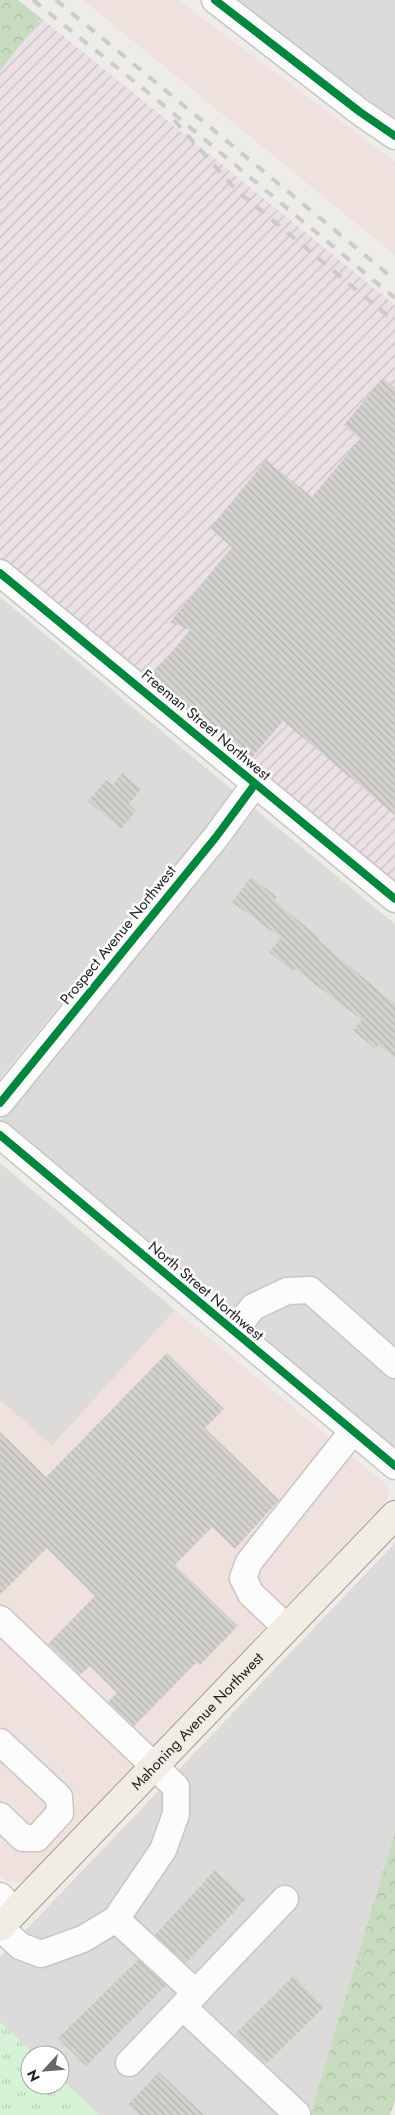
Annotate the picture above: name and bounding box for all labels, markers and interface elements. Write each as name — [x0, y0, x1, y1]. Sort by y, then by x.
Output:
street label: Freeman Street Northwest — [137, 664, 276, 786]
street label: Prospect Avenue Northwest — [55, 860, 181, 1009]
street label: North Street Northwest — [143, 1236, 269, 1346]
street label: Mahoning Avenue Northwest — [126, 1647, 269, 1795]
north arrow — [20, 2045, 70, 2095]
text: N — [22, 2066, 45, 2085]

